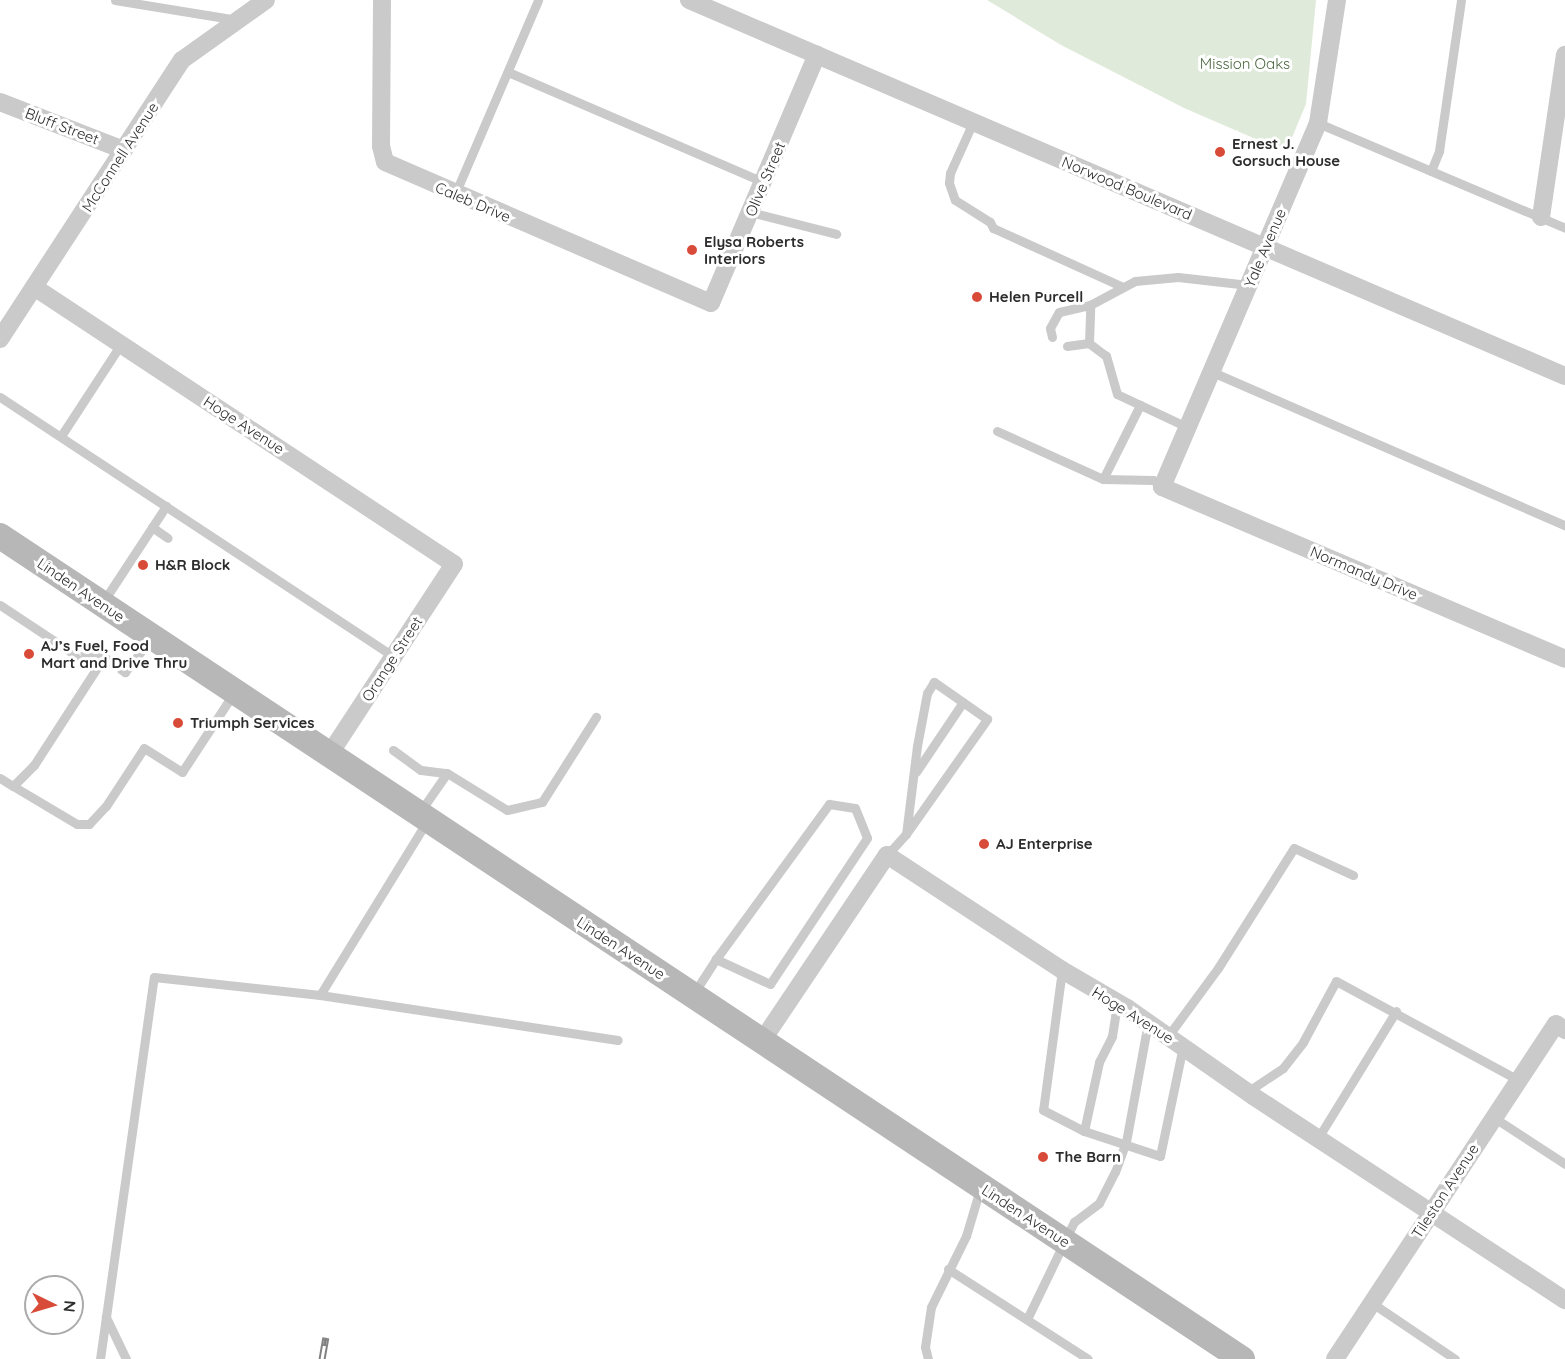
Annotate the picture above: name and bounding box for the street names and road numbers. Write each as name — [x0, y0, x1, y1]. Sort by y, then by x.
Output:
street label: McConnell Avenue — [78, 99, 162, 215]
street label: Bluff Street — [23, 104, 101, 148]
street label: Olive Street — [741, 139, 789, 219]
street label: Norwood Boulevard — [1059, 152, 1195, 224]
street label: Caleb Drive — [433, 178, 513, 226]
street label: Yale Avenue — [1240, 206, 1290, 290]
street label: Hoge Avenue — [200, 392, 288, 458]
street label: Normandy Drive — [1308, 542, 1420, 604]
street label: Linden Avenue — [34, 554, 128, 626]
street label: Orange Street — [358, 613, 426, 705]
street label: Linden Avenue — [574, 913, 668, 983]
street label: Hoge Avenue — [1089, 983, 1177, 1047]
street label: Tileston Avenue — [1408, 1140, 1482, 1242]
street label: Linden Avenue — [979, 1181, 1073, 1251]

